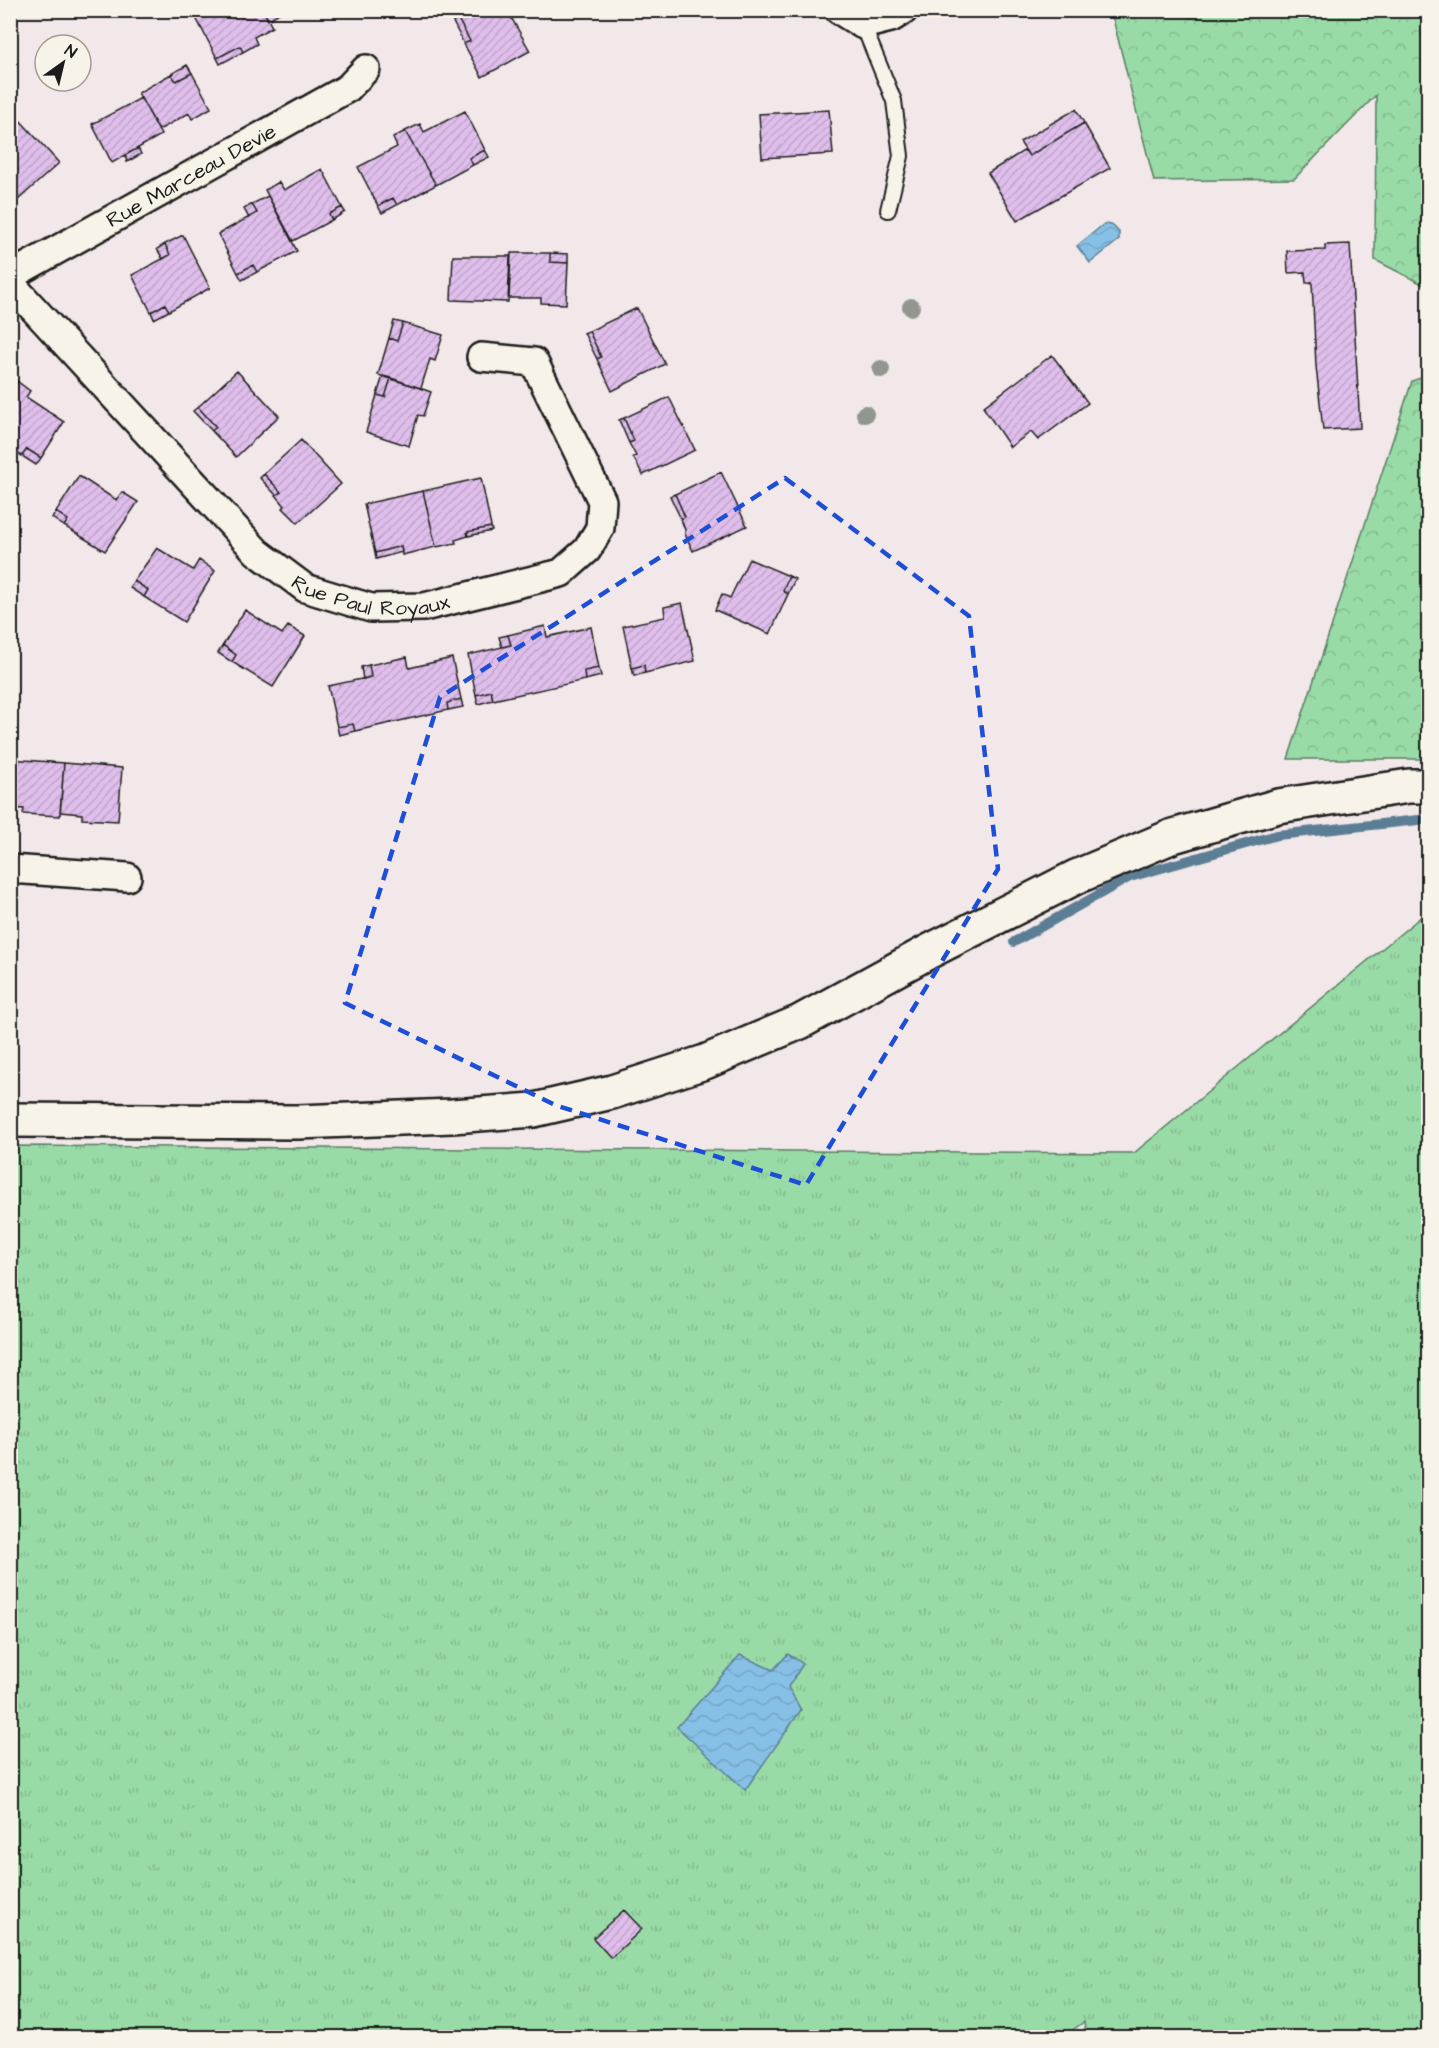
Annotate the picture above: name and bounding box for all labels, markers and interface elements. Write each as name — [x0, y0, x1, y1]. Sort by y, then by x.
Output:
north arrow — [33, 33, 93, 93]
text: N — [61, 39, 81, 63]
street label: Rue Marceau Devie — [101, 117, 281, 234]
street label: Rue Paul Royaux — [285, 568, 452, 624]

